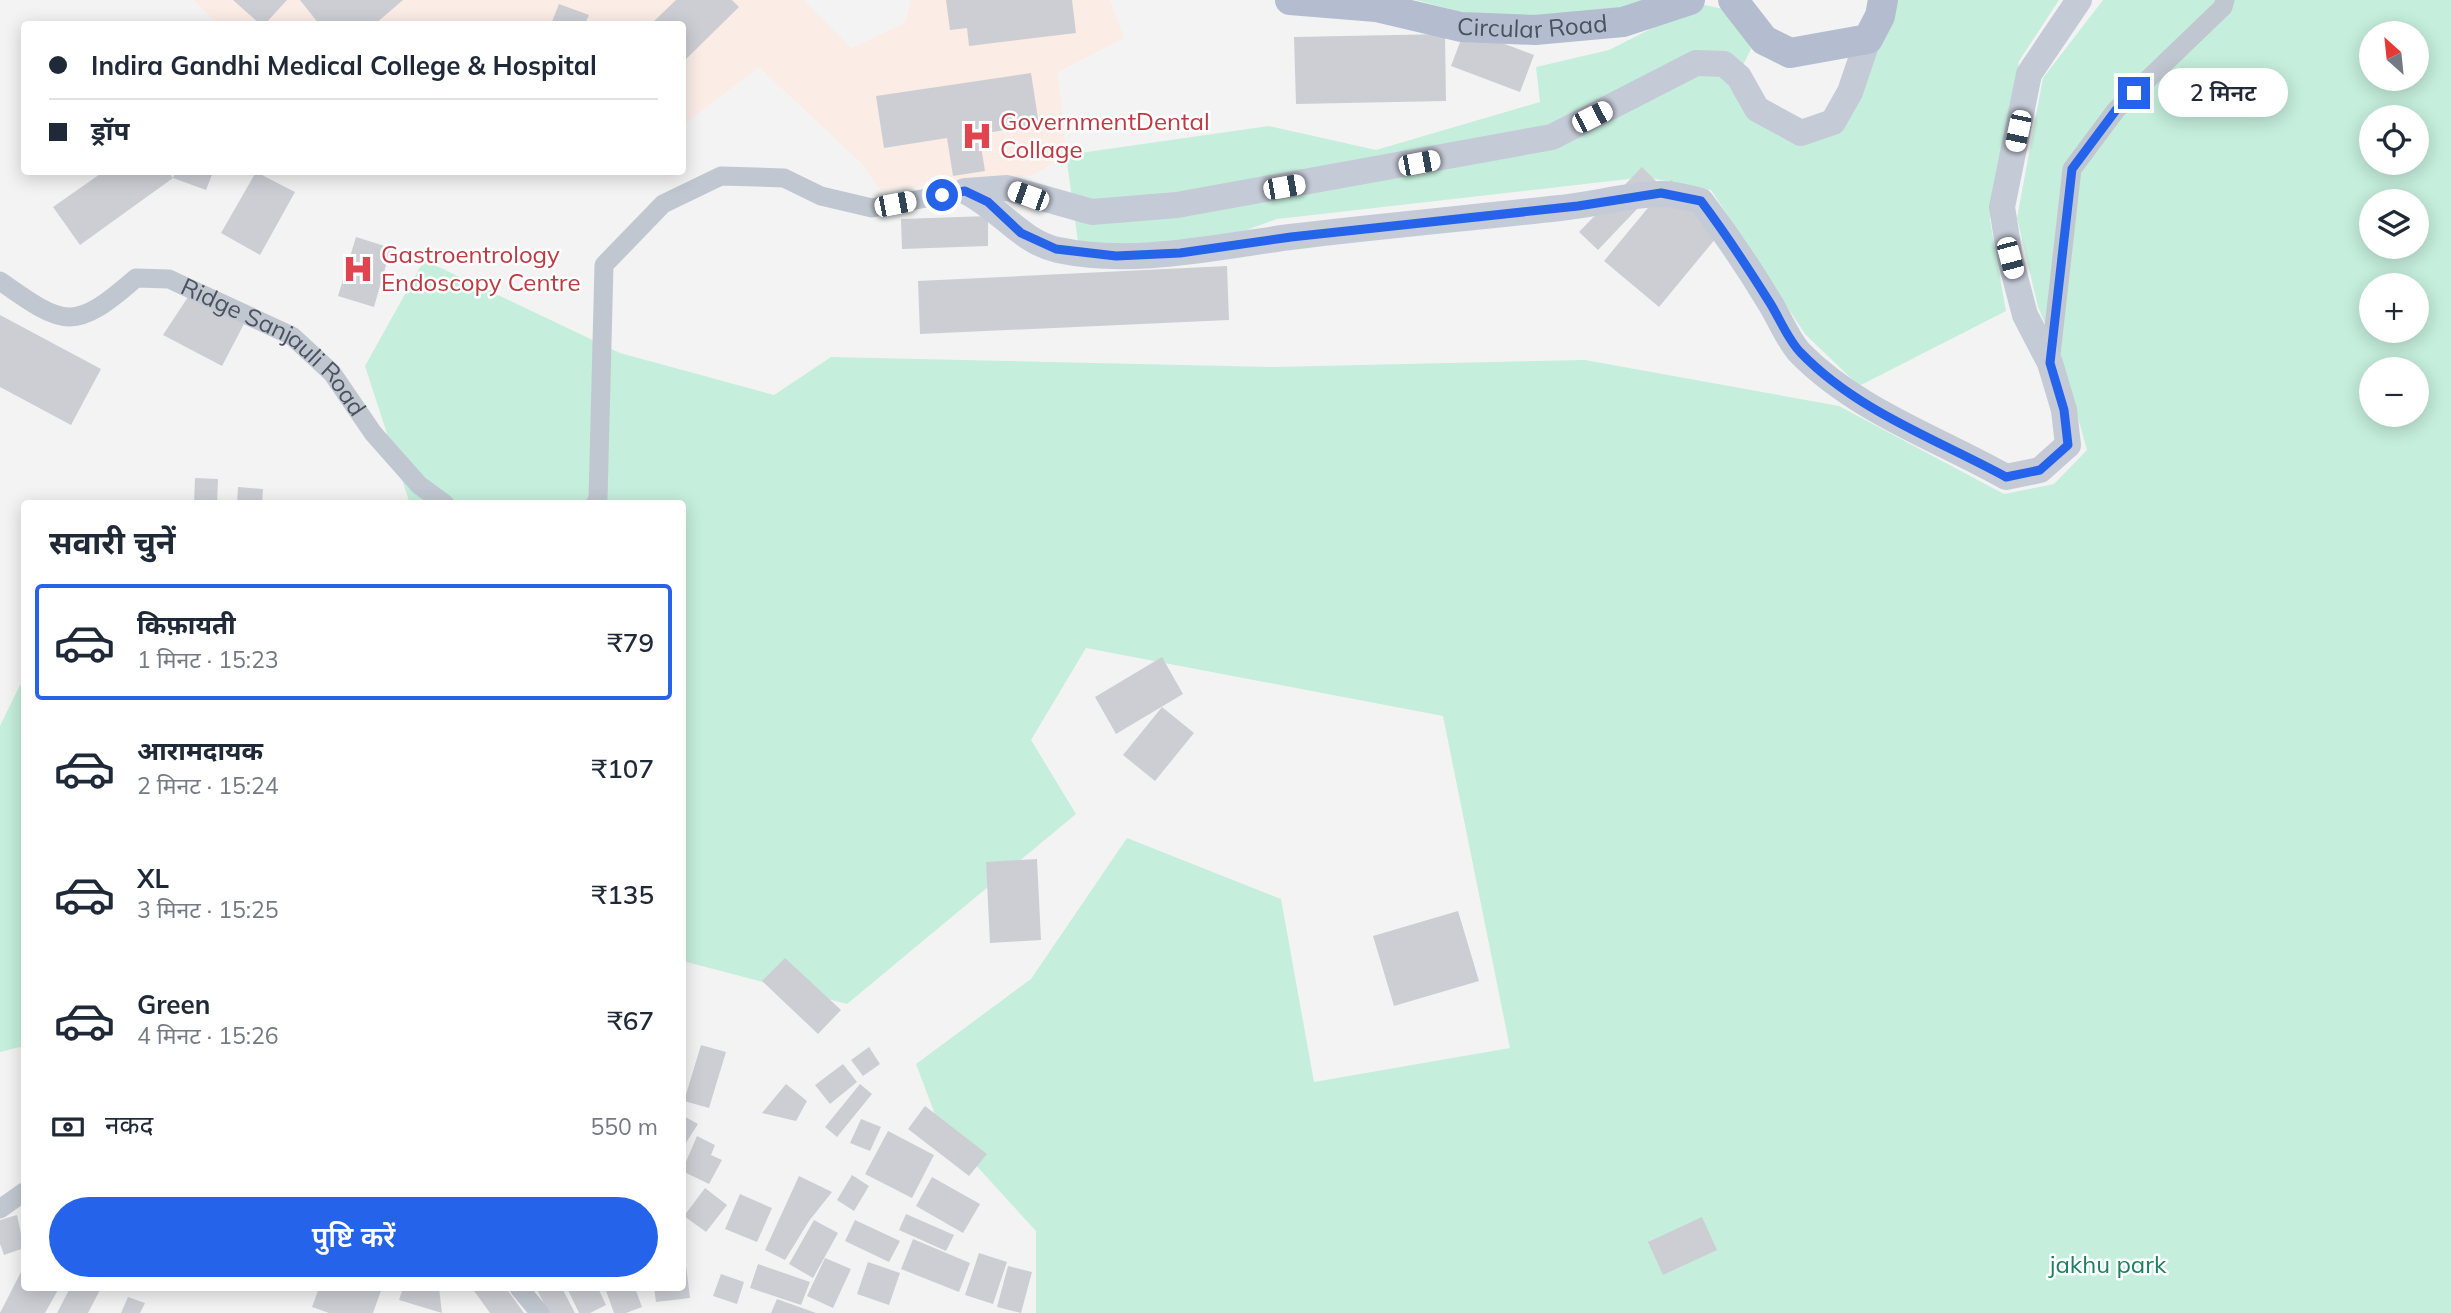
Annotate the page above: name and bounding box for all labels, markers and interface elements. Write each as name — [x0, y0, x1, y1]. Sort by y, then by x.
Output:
street label: Circular Road — [1457, 7, 1609, 44]
north arrow — [2359, 21, 2429, 91]
map controls — [2359, 21, 2429, 427]
text: Indira Gandhi Medical College & Hospital — [91, 49, 597, 82]
callout: 2 मिनट — [2158, 68, 2288, 118]
route end — [2118, 77, 2150, 109]
text: 2 मिनट — [2190, 78, 2256, 107]
car — [1569, 98, 1616, 136]
button: locate — [2359, 105, 2429, 175]
place label: GovernmentDental Collage — [1000, 106, 1210, 164]
car — [2004, 108, 2033, 154]
text: ड्रॉप — [91, 114, 129, 147]
hospital icon: GovernmentDental Collage — [960, 119, 994, 153]
car — [1397, 149, 1442, 177]
car — [1262, 173, 1307, 201]
route start — [926, 179, 958, 211]
car — [1005, 179, 1052, 213]
button: layers — [2359, 189, 2429, 259]
car — [873, 190, 918, 218]
car — [1995, 235, 2026, 281]
place label: Gastroentrology Endoscopy Centre — [381, 239, 580, 297]
hospital icon: Gastroentrology Endoscopy Centre — [341, 252, 375, 286]
street label: Ridge Sanjauli Road — [177, 271, 373, 422]
button: + — [2359, 273, 2429, 343]
button: − — [2359, 357, 2429, 427]
text: सवारी चुनें — [49, 522, 176, 562]
text: किफ़ायती — [137, 608, 236, 641]
icon: car — [53, 611, 116, 674]
text: ₹79 — [607, 626, 654, 659]
text: 1 मिनट · 15:23 — [137, 645, 279, 674]
text: आरामदायक — [137, 734, 263, 767]
icon: car — [53, 737, 116, 800]
text: ₹107 — [592, 752, 654, 785]
text: 2 मिनट · 15:24 — [137, 771, 279, 800]
text: XL — [137, 862, 169, 895]
icon: car — [53, 863, 116, 926]
text: ₹135 — [592, 878, 654, 911]
text: 3 मिनट · 15:25 — [137, 895, 279, 924]
text: Green — [137, 988, 210, 1021]
icon: car — [53, 989, 116, 1052]
text: ₹67 — [607, 1004, 654, 1037]
text: 4 मिनट · 15:26 — [137, 1021, 279, 1050]
icon: cash — [49, 1108, 87, 1146]
text: नकद — [105, 1108, 153, 1141]
text: 550 m — [590, 1112, 658, 1141]
button: पुष्टि करें — [49, 1197, 658, 1277]
park label: jakhu park — [2048, 1249, 2167, 1279]

